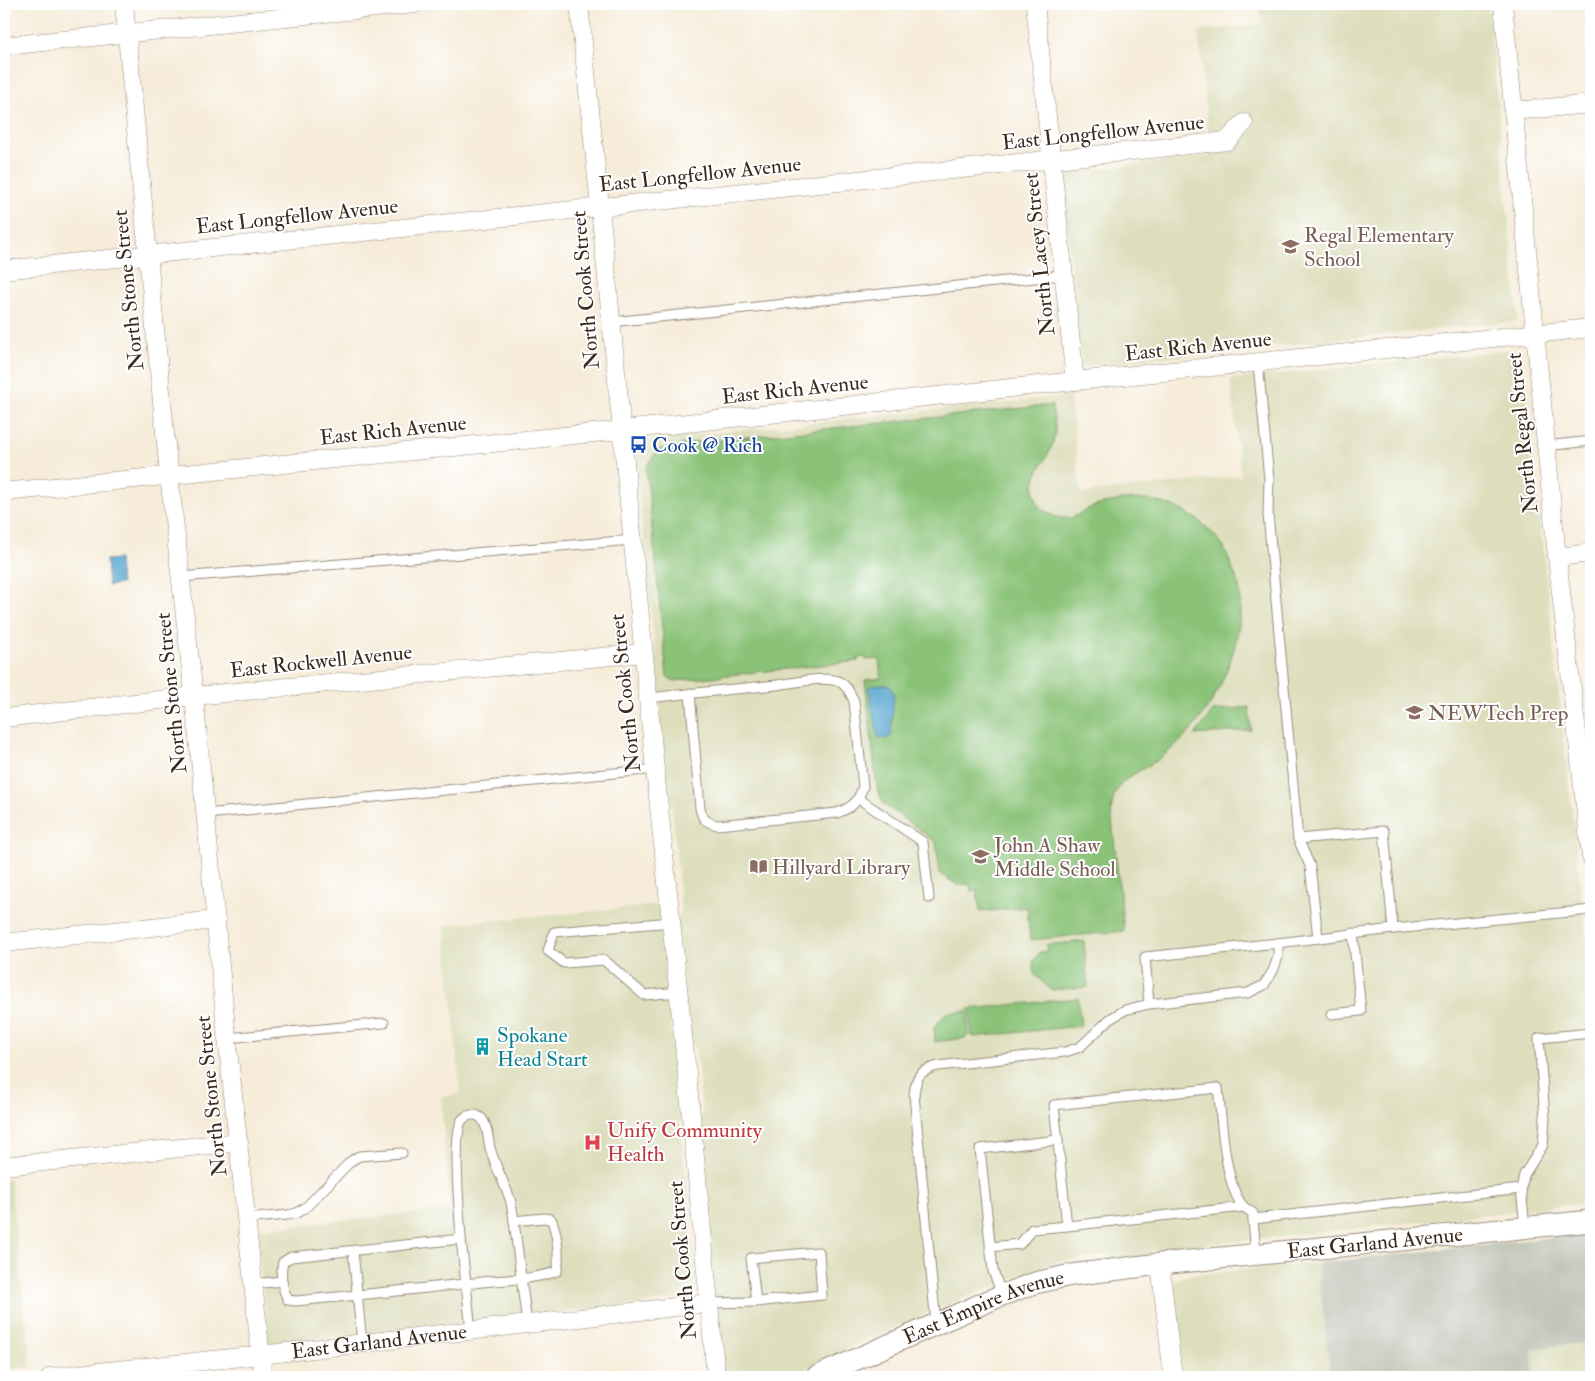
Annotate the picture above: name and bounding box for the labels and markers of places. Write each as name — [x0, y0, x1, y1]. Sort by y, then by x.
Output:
place label: Regal Elementary School — [1304, 222, 1455, 273]
school or university icon: Regal Elementary School — [1280, 237, 1300, 257]
place label: Cook @ Rich — [652, 432, 763, 459]
bus stop icon: Cook @ Rich — [628, 435, 648, 455]
place label: NEWTech Prep — [1428, 700, 1568, 727]
school or university icon: NEWTech Prep — [1404, 703, 1424, 723]
place label: John A Shaw Middle School — [993, 832, 1116, 883]
school or university icon: John A Shaw Middle School — [970, 847, 990, 867]
place label: Hillyard Library — [772, 854, 911, 881]
library icon: Hillyard Library — [748, 857, 768, 877]
place label: Spokane Head Start — [497, 1022, 588, 1073]
building icon: Spokane Head Start — [473, 1037, 493, 1057]
place label: Unify Community Health — [607, 1117, 763, 1168]
hospital icon: Unify Community Health — [583, 1132, 603, 1152]

